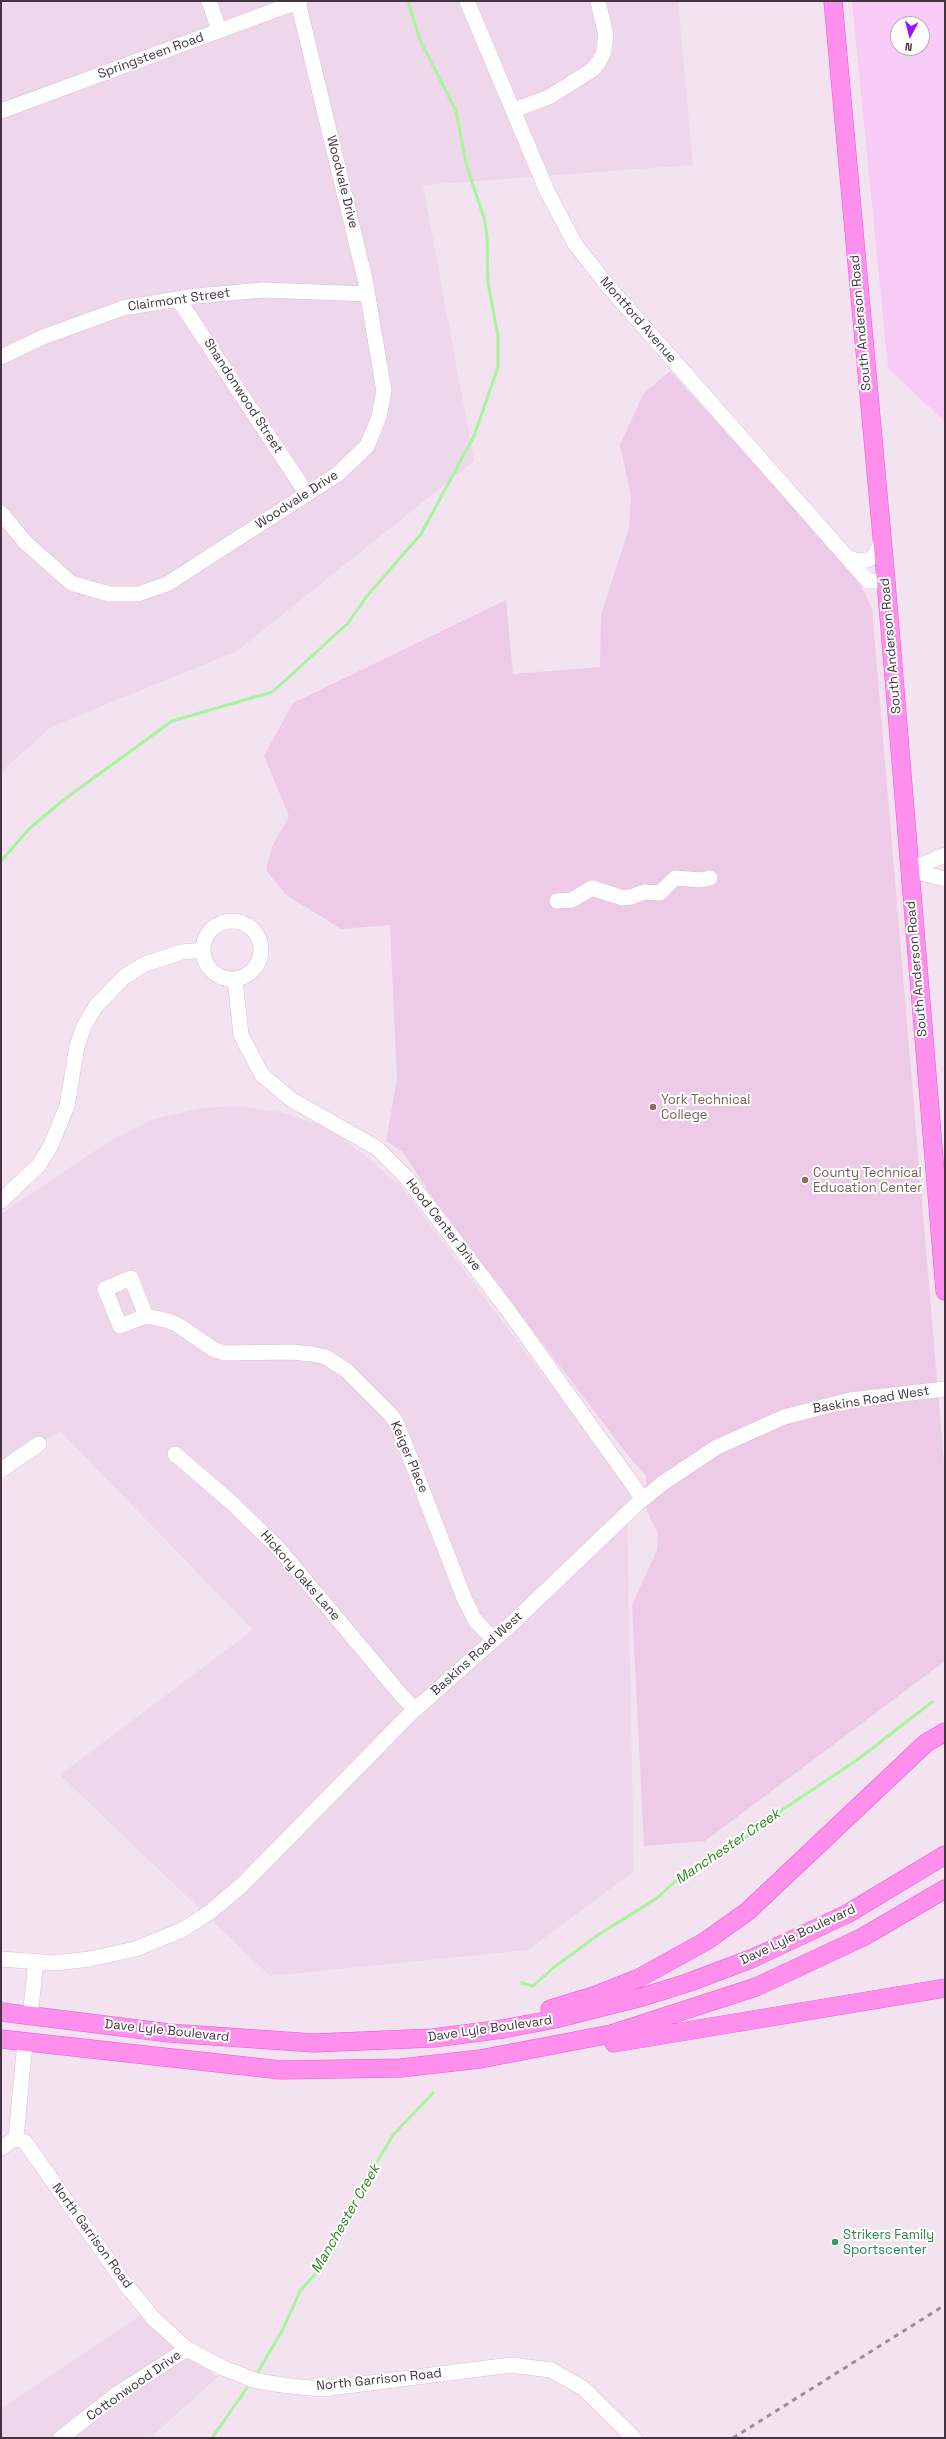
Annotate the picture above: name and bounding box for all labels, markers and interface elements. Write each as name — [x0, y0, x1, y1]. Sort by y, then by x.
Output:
north arrow — [890, 16, 930, 56]
street label: Springsteen Road — [96, 30, 206, 82]
text: N — [904, 40, 913, 54]
street label: Woodvale Drive — [323, 134, 361, 230]
street label: South Anderson Road — [847, 254, 875, 392]
street label: Montford Avenue — [597, 274, 679, 366]
street label: Clairmont Street — [127, 285, 231, 315]
street label: Shandonwood Street — [200, 336, 286, 456]
street label: Woodvale Drive — [253, 468, 341, 532]
street label: South Anderson Road — [877, 577, 905, 715]
street label: South Anderson Road — [903, 900, 931, 1038]
place label: York Technical College — [661, 1092, 750, 1123]
marker: York Technical College — [648, 1102, 658, 1112]
place label: County Technical Education Center — [813, 1165, 922, 1196]
marker: County Technical Education Center — [800, 1175, 810, 1185]
street label: Hood Center Drive — [402, 1176, 484, 1274]
street label: Baskins Road West — [811, 1383, 931, 1417]
street label: Keiger Place — [387, 1419, 431, 1495]
street label: Hickory Oaks Lane — [257, 1528, 343, 1624]
street label: Baskins Road West — [428, 1609, 526, 1699]
water label: Manchester Creek — [672, 1806, 784, 1888]
street label: Dave Lyle Boulevard — [738, 1901, 858, 1969]
street label: Dave Lyle Boulevard — [427, 2013, 553, 2045]
street label: Dave Lyle Boulevard — [104, 2017, 230, 2045]
water label: Manchester Creek — [308, 2162, 384, 2276]
street label: North Garrison Road — [49, 2180, 135, 2292]
place label: Strikers Family Sportscenter — [843, 2227, 934, 2258]
marker: Strikers Family Sportscenter — [830, 2237, 840, 2247]
street label: Cottonwood Drive — [84, 2348, 184, 2424]
street label: North Garrison Road — [316, 2366, 442, 2394]

